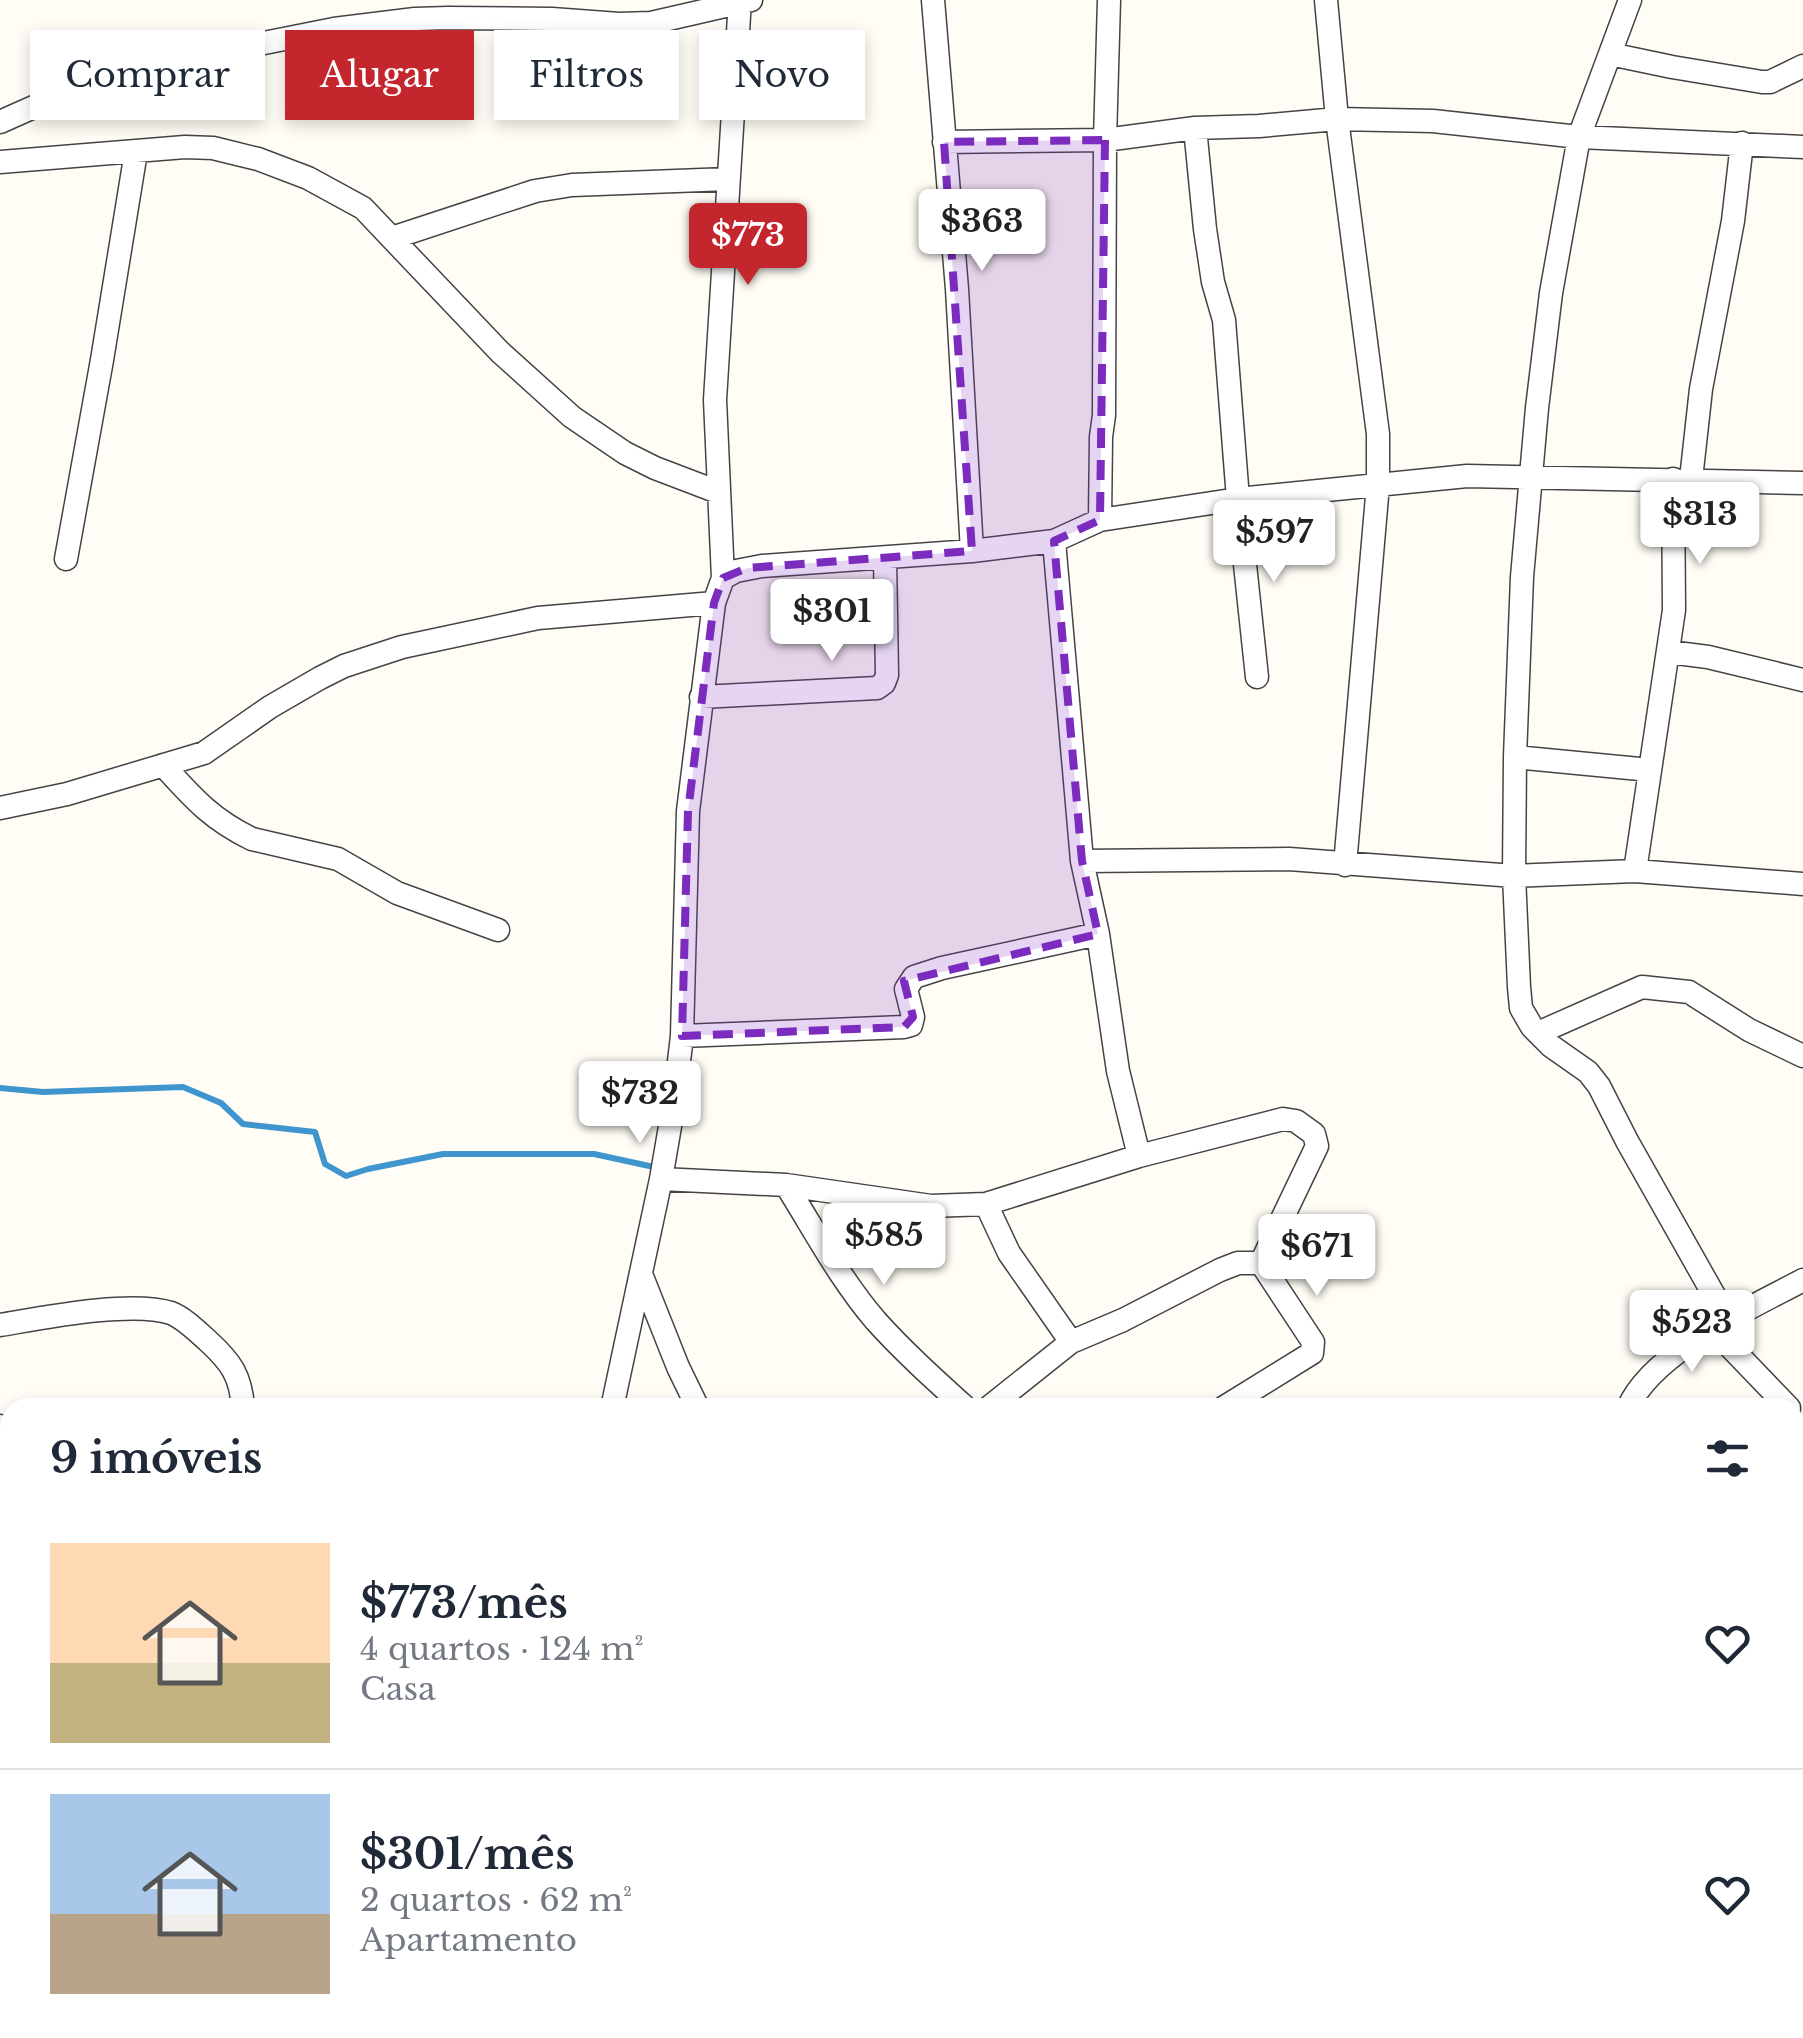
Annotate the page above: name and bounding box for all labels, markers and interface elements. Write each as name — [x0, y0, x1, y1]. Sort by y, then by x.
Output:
chip: Comprar — [30, 30, 265, 120]
chip: Alugar — [285, 30, 474, 120]
chip: Filtros — [494, 30, 679, 120]
chip: Novo — [699, 30, 865, 120]
pin: $363 — [923, 189, 1041, 274]
text: $363 — [941, 201, 1023, 241]
pin: $773 — [689, 203, 807, 288]
text: $773 — [711, 215, 785, 255]
pin: $313 — [1641, 482, 1759, 567]
text: $313 — [1662, 494, 1738, 534]
pin: $597 — [1215, 500, 1333, 585]
text: $597 — [1235, 512, 1313, 552]
pin: $301 — [773, 579, 891, 664]
text: $301 — [792, 591, 872, 631]
pin: $732 — [581, 1061, 699, 1146]
text: $732 — [601, 1073, 679, 1113]
pin: $585 — [825, 1203, 943, 1288]
pin: $671 — [1258, 1214, 1376, 1299]
text: $585 — [844, 1215, 924, 1255]
text: $671 — [1280, 1226, 1354, 1266]
pin: $523 — [1633, 1290, 1751, 1375]
text: $523 — [1652, 1302, 1732, 1342]
icon: filters — [1700, 1431, 1755, 1486]
text: 9 imóveis — [50, 1432, 262, 1484]
text: $773/mês — [360, 1577, 568, 1629]
icon: home — [130, 1583, 250, 1703]
icon: heart — [1700, 1616, 1755, 1671]
text: 4 quartos · 124 m² — [360, 1629, 644, 1669]
text: Casa — [360, 1669, 436, 1709]
text: $301/mês — [360, 1828, 574, 1880]
icon: home — [130, 1834, 250, 1954]
icon: heart — [1700, 1867, 1755, 1922]
text: 2 quartos · 62 m² — [360, 1880, 632, 1920]
text: Apartamento — [360, 1920, 577, 1960]

